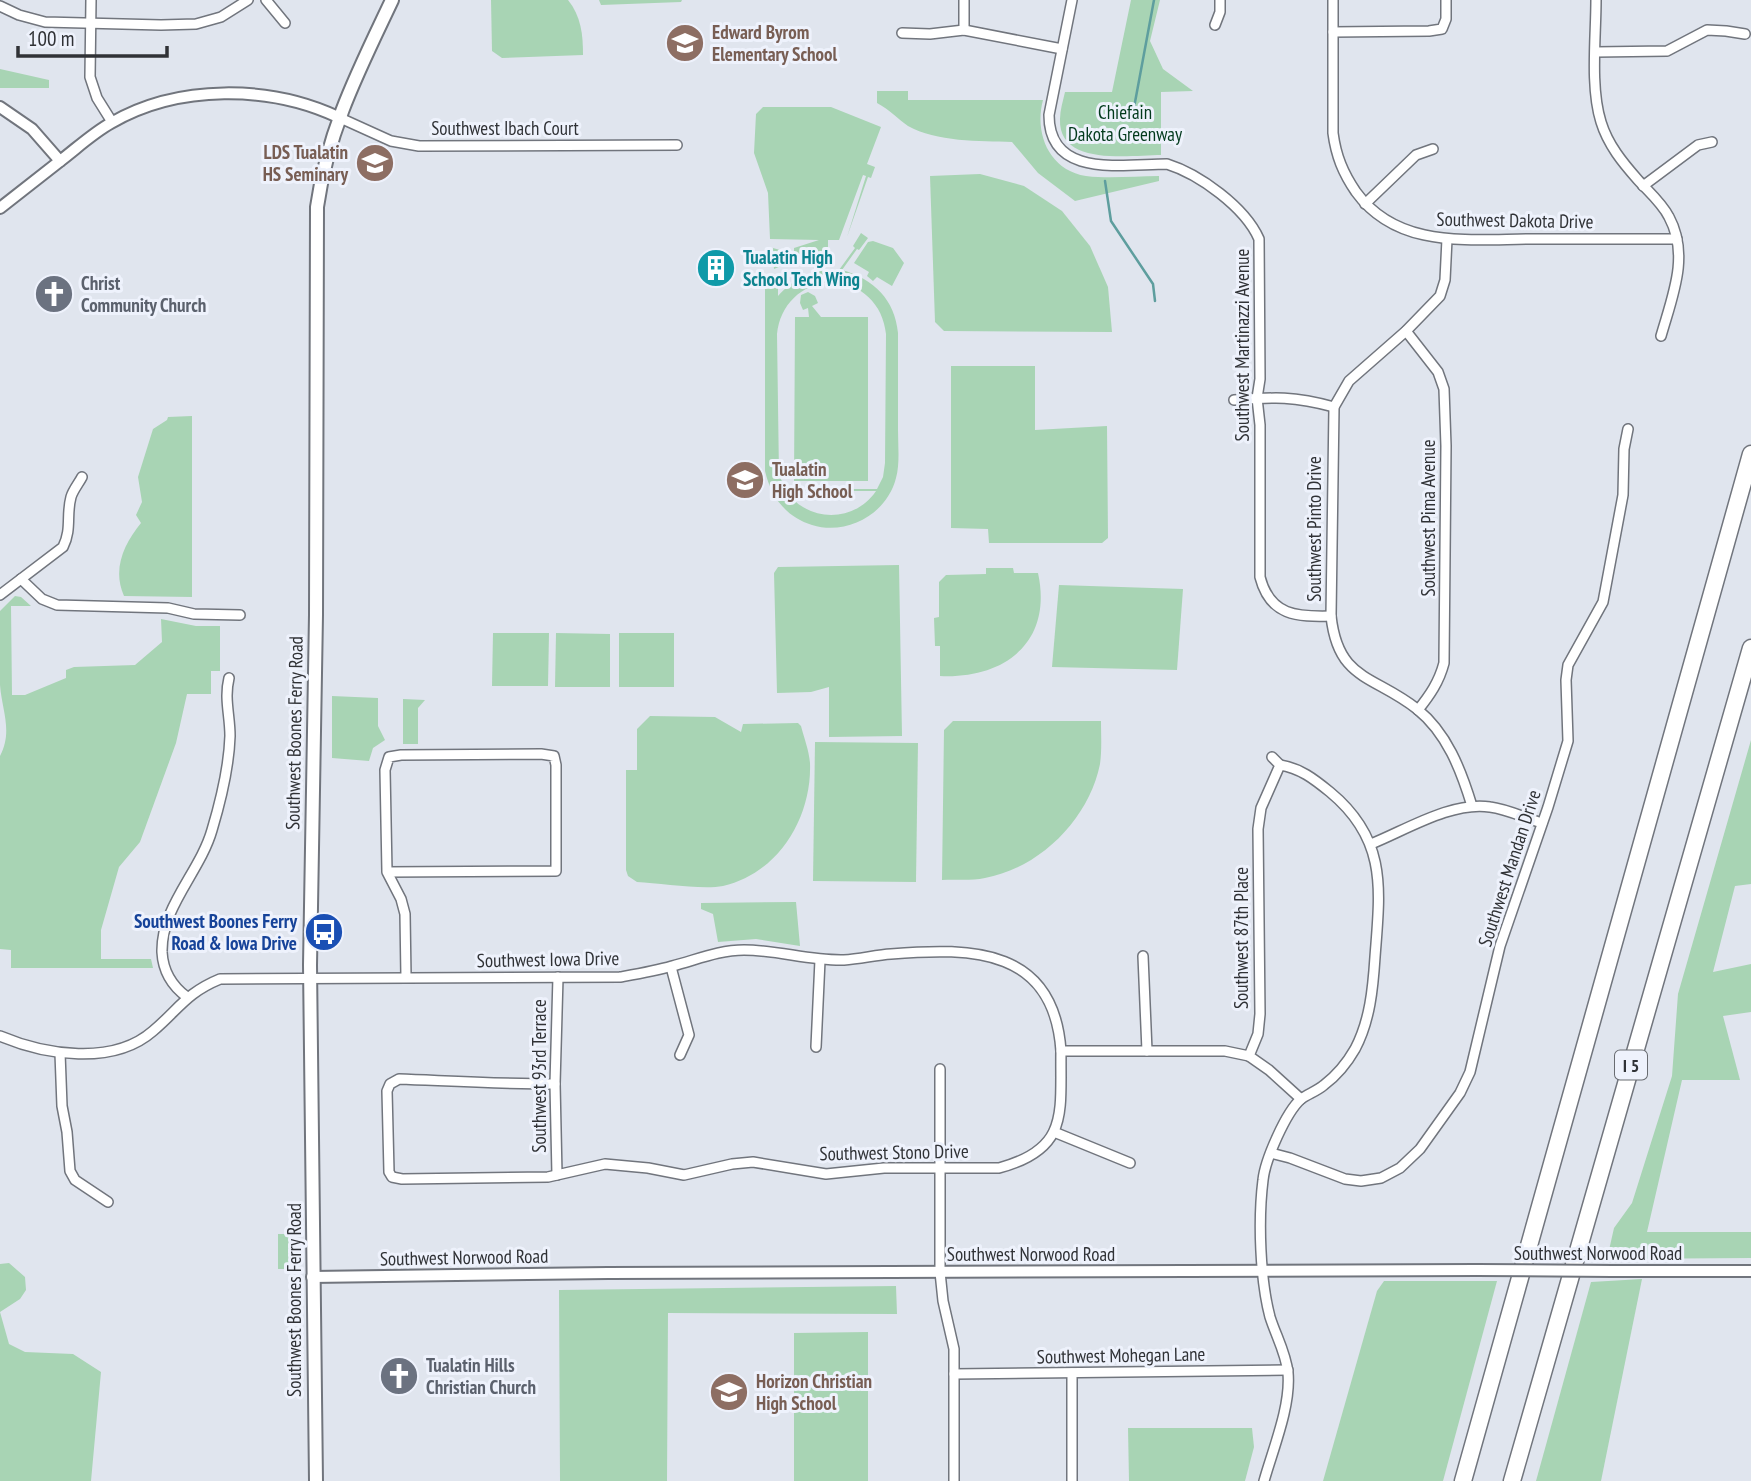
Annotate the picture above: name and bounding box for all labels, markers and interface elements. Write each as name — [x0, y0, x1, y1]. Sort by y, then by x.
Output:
scale bar — [18, 14, 166, 58]
place label: Edward Byrom Elementary School — [712, 20, 837, 66]
school or university icon: Edward Byrom Elementary School — [664, 22, 706, 64]
text: 100 m — [28, 25, 74, 52]
park label: Chiefain Dakota Greenway — [1068, 100, 1183, 146]
street label: Southwest Ibach Court — [431, 116, 580, 140]
place label: LDS Tualatin HS Seminary — [263, 140, 348, 186]
school or university icon: LDS Tualatin HS Seminary — [354, 142, 396, 184]
street label: Southwest Dakota Drive — [1436, 207, 1594, 233]
place label: Tualatin High School Tech Wing — [743, 245, 860, 291]
building icon: Tualatin High School Tech Wing — [695, 247, 737, 289]
street label: Southwest Martinazzi Avenue — [1230, 248, 1254, 441]
place label: Christ Community Church — [81, 271, 206, 317]
church icon: Christ Community Church — [33, 273, 75, 315]
street label: Southwest Pima Avenue — [1416, 439, 1440, 596]
street label: Southwest Pinto Drive — [1302, 456, 1326, 602]
place label: Tualatin High School — [772, 457, 853, 503]
school or university icon: Tualatin High School — [724, 459, 766, 501]
street label: Southwest Boones Ferry Road — [280, 636, 308, 830]
street label: Southwest Mandan Drive — [1472, 786, 1546, 949]
street label: Southwest 87th Place — [1229, 867, 1253, 1009]
place label: Southwest Boones Ferry Road & Iowa Drive — [134, 909, 297, 955]
bus stop icon: Southwest Boones Ferry Road & Iowa Drive — [303, 911, 345, 953]
street label: Southwest Iowa Drive — [477, 946, 620, 972]
street label: Southwest 93rd Terrace — [527, 999, 551, 1153]
road number: I 5 — [1615, 1050, 1647, 1080]
street label: Southwest Stono Drive — [819, 1139, 969, 1165]
street label: Southwest Boones Ferry Road — [282, 1203, 306, 1397]
street label: Southwest Norwood Road — [1514, 1241, 1682, 1265]
street label: Southwest Norwood Road — [947, 1242, 1115, 1266]
street label: Southwest Norwood Road — [380, 1244, 548, 1270]
street label: Southwest Mohegan Lane — [1036, 1342, 1206, 1368]
place label: Tualatin Hills Christian Church — [426, 1353, 536, 1399]
church icon: Tualatin Hills Christian Church — [378, 1355, 420, 1397]
place label: Horizon Christian High School — [756, 1369, 872, 1415]
school or university icon: Horizon Christian High School — [708, 1371, 750, 1413]

